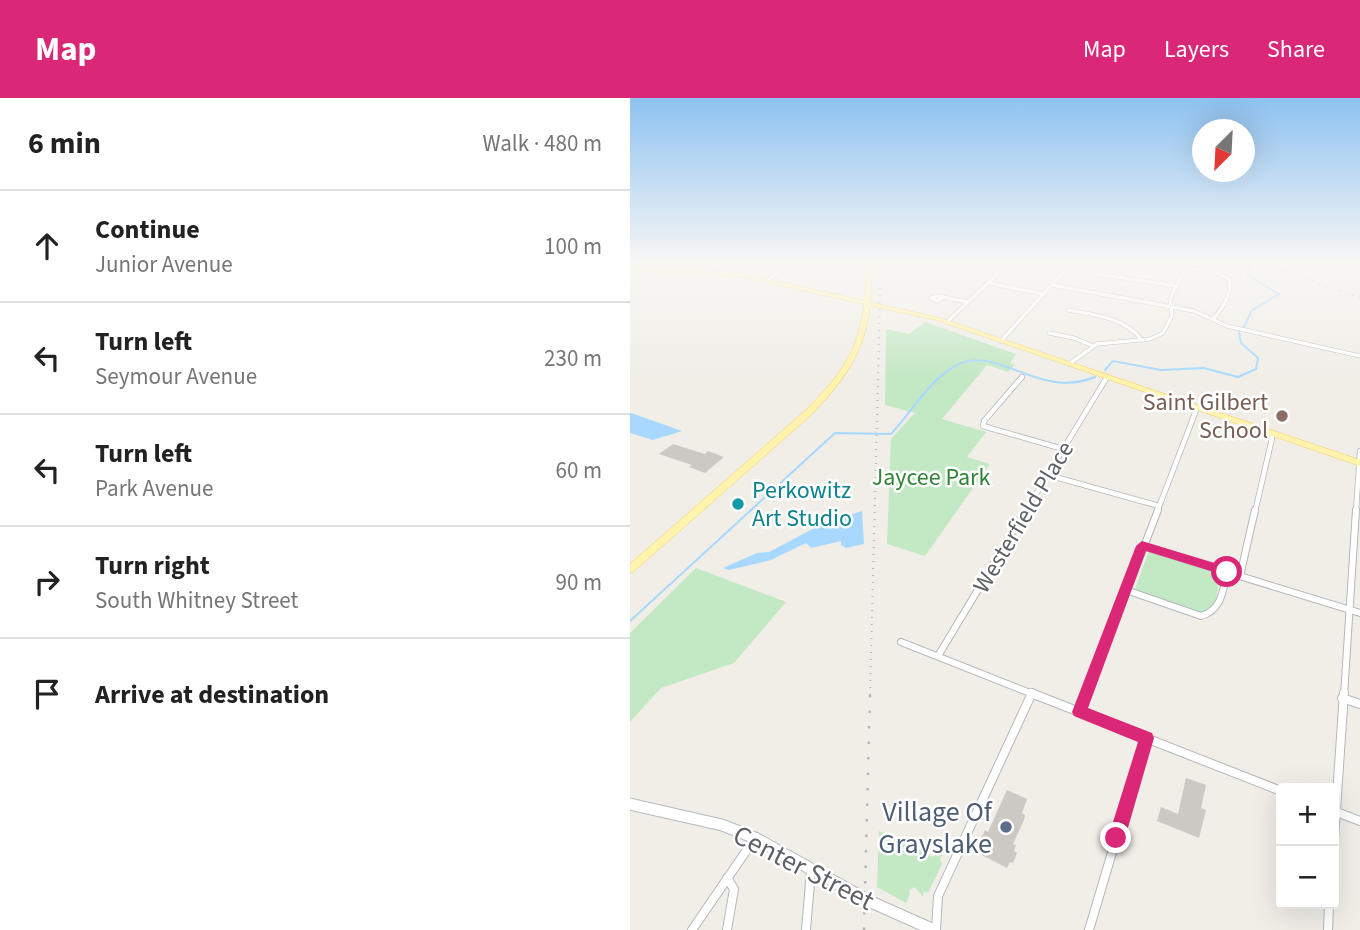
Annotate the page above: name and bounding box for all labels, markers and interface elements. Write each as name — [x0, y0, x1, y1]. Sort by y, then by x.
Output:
text: Map — [35, 26, 96, 73]
text: Map — [1083, 32, 1126, 67]
text: Layers — [1164, 32, 1229, 67]
text: Share — [1267, 32, 1325, 67]
north arrow — [1192, 119, 1255, 182]
text: 6 min — [28, 122, 101, 165]
text: Walk · 480 m — [483, 127, 602, 160]
text: Continue — [95, 211, 200, 248]
icon: ahead — [28, 227, 66, 265]
text: 100 m — [544, 230, 602, 263]
text: Junior Avenue — [95, 248, 233, 281]
text: Turn left — [95, 323, 192, 360]
icon: left — [28, 339, 66, 377]
text: 230 m — [544, 342, 602, 375]
text: Seymour Avenue — [95, 360, 257, 393]
place label: Saint Gilbert School — [1143, 385, 1268, 448]
marker: Saint Gilbert School — [1274, 408, 1290, 424]
text: Turn left — [95, 435, 192, 472]
street label: Westerfield Place — [964, 435, 1083, 600]
icon: left — [28, 451, 66, 489]
text: 60 m — [555, 454, 602, 487]
park label: Jaycee Park — [872, 460, 990, 495]
text: Park Avenue — [95, 472, 213, 505]
place label: Perkowitz Art Studio — [752, 473, 852, 536]
marker: Perkowitz Art Studio — [730, 496, 746, 512]
text: Turn right — [95, 547, 210, 584]
route start — [1211, 556, 1242, 587]
icon: right — [28, 563, 66, 601]
text: 90 m — [555, 566, 602, 599]
text: South Whitney Street — [95, 584, 298, 617]
icon: arrive — [28, 675, 66, 713]
text: Arrive at destination — [95, 676, 329, 713]
map controls — [1276, 783, 1339, 909]
button: + — [1276, 783, 1339, 846]
place label: Village Of Grayslake — [878, 792, 993, 864]
street label: Center Street — [726, 815, 882, 921]
marker: Village Of Grayslake — [998, 819, 1014, 835]
route end — [1100, 822, 1131, 853]
button: − — [1276, 846, 1339, 909]

